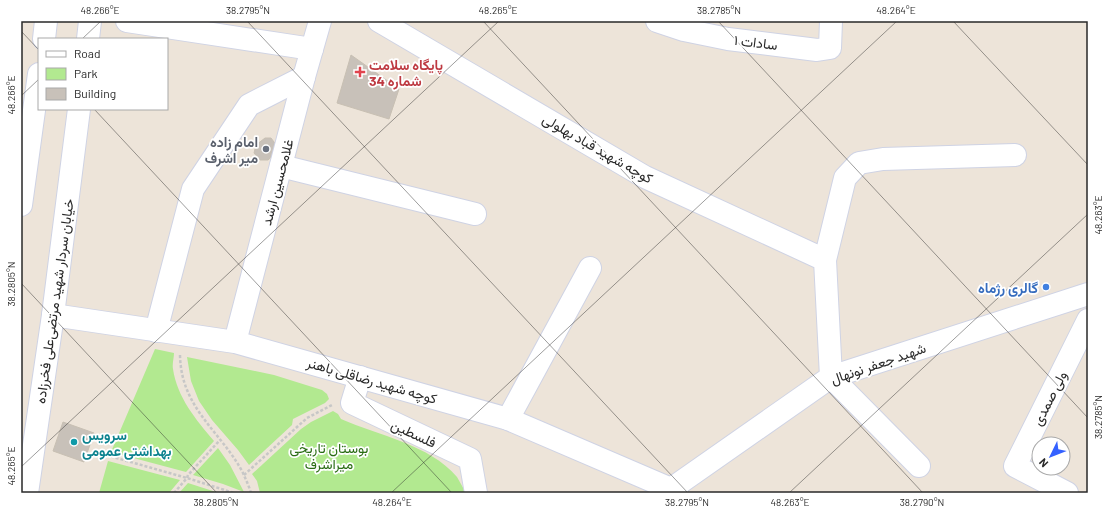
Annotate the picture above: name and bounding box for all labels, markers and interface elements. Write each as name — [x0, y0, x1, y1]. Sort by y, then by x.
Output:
text: 48.266°E — [80, 4, 120, 16]
text: 38.2795°N — [226, 4, 270, 16]
text: 48.265°E — [478, 4, 518, 16]
text: 38.2785°N — [697, 4, 741, 16]
text: 48.264°E — [876, 4, 916, 16]
street label: سادات ۱ — [733, 31, 779, 53]
legend — [38, 38, 168, 110]
text: Road — [74, 46, 101, 60]
place label: پایگاه سلامت شماره 34 — [369, 56, 443, 90]
text: Park — [74, 66, 98, 80]
marker: پایگاه سلامت شماره 34 — [354, 66, 366, 78]
text: 48.266°E — [5, 75, 17, 115]
text: Building — [74, 86, 116, 100]
street label: کوچه شهید قباد بهلولی — [539, 110, 656, 188]
place label: امام زاده میر اشرف — [205, 133, 258, 167]
street label: غلامحسین ارشد — [257, 137, 298, 227]
marker: امام زاده میر اشرف — [261, 144, 271, 154]
text: 48.263°E — [1092, 195, 1104, 235]
street label: خیابان سردار شهید مرتضی‌علی فخرزاده — [31, 197, 78, 405]
text: 38.2805°N — [5, 261, 17, 307]
place label: گالری رژماه — [978, 279, 1038, 297]
marker: گالری رژماه — [1041, 282, 1051, 292]
street label: شهید جعفر نونهال — [828, 339, 929, 389]
street label: کوچه شهید رضاقلی باهنر — [303, 353, 439, 409]
street label: ولی صمدی — [1028, 368, 1071, 429]
text: 38.2785°N — [1092, 395, 1104, 439]
street label: فلسطین — [388, 415, 439, 452]
place label: سرویس بهداشتی عمومی — [82, 426, 172, 460]
north arrow — [1031, 436, 1071, 476]
marker: سرویس بهداشتی عمومی — [69, 437, 79, 447]
park label: بوستان تاریخی میراشرف — [290, 439, 368, 473]
text: 48.265°E — [5, 446, 17, 486]
text: N — [1036, 456, 1051, 470]
text: 38.2805°N — [193, 496, 239, 508]
text: 48.264°E — [372, 496, 412, 508]
text: 38.2795°N — [665, 496, 709, 508]
text: 48.263°E — [770, 496, 810, 508]
text: 38.2790°N — [900, 496, 944, 508]

